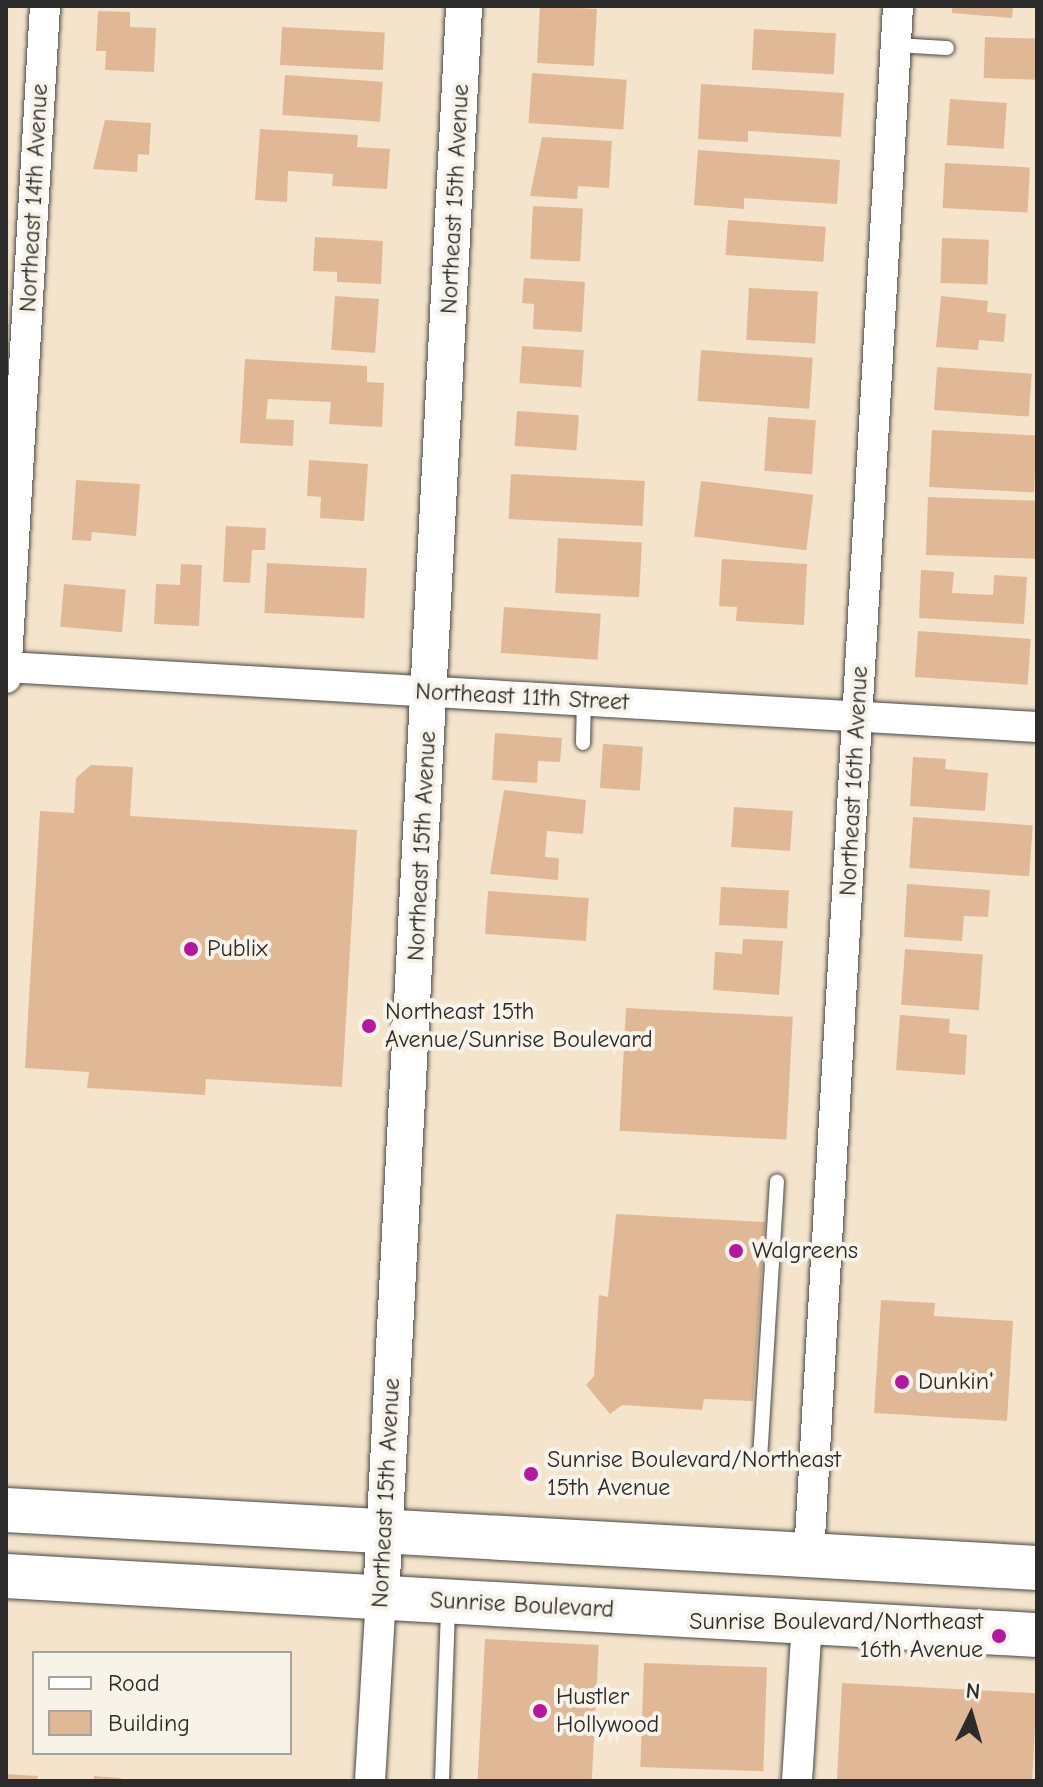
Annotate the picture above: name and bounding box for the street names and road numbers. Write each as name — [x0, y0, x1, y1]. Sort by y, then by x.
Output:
street label: Northeast 14th Avenue — [14, 83, 54, 313]
street label: Northeast 15th Avenue — [435, 83, 475, 315]
street label: Northeast 16th Avenue — [834, 665, 874, 897]
street label: Northeast 11th Street — [414, 677, 630, 717]
street label: Northeast 15th Avenue — [402, 730, 442, 962]
street label: Northeast 15th Avenue — [366, 1377, 406, 1609]
street label: Sunrise Boulevard — [429, 1586, 615, 1624]

